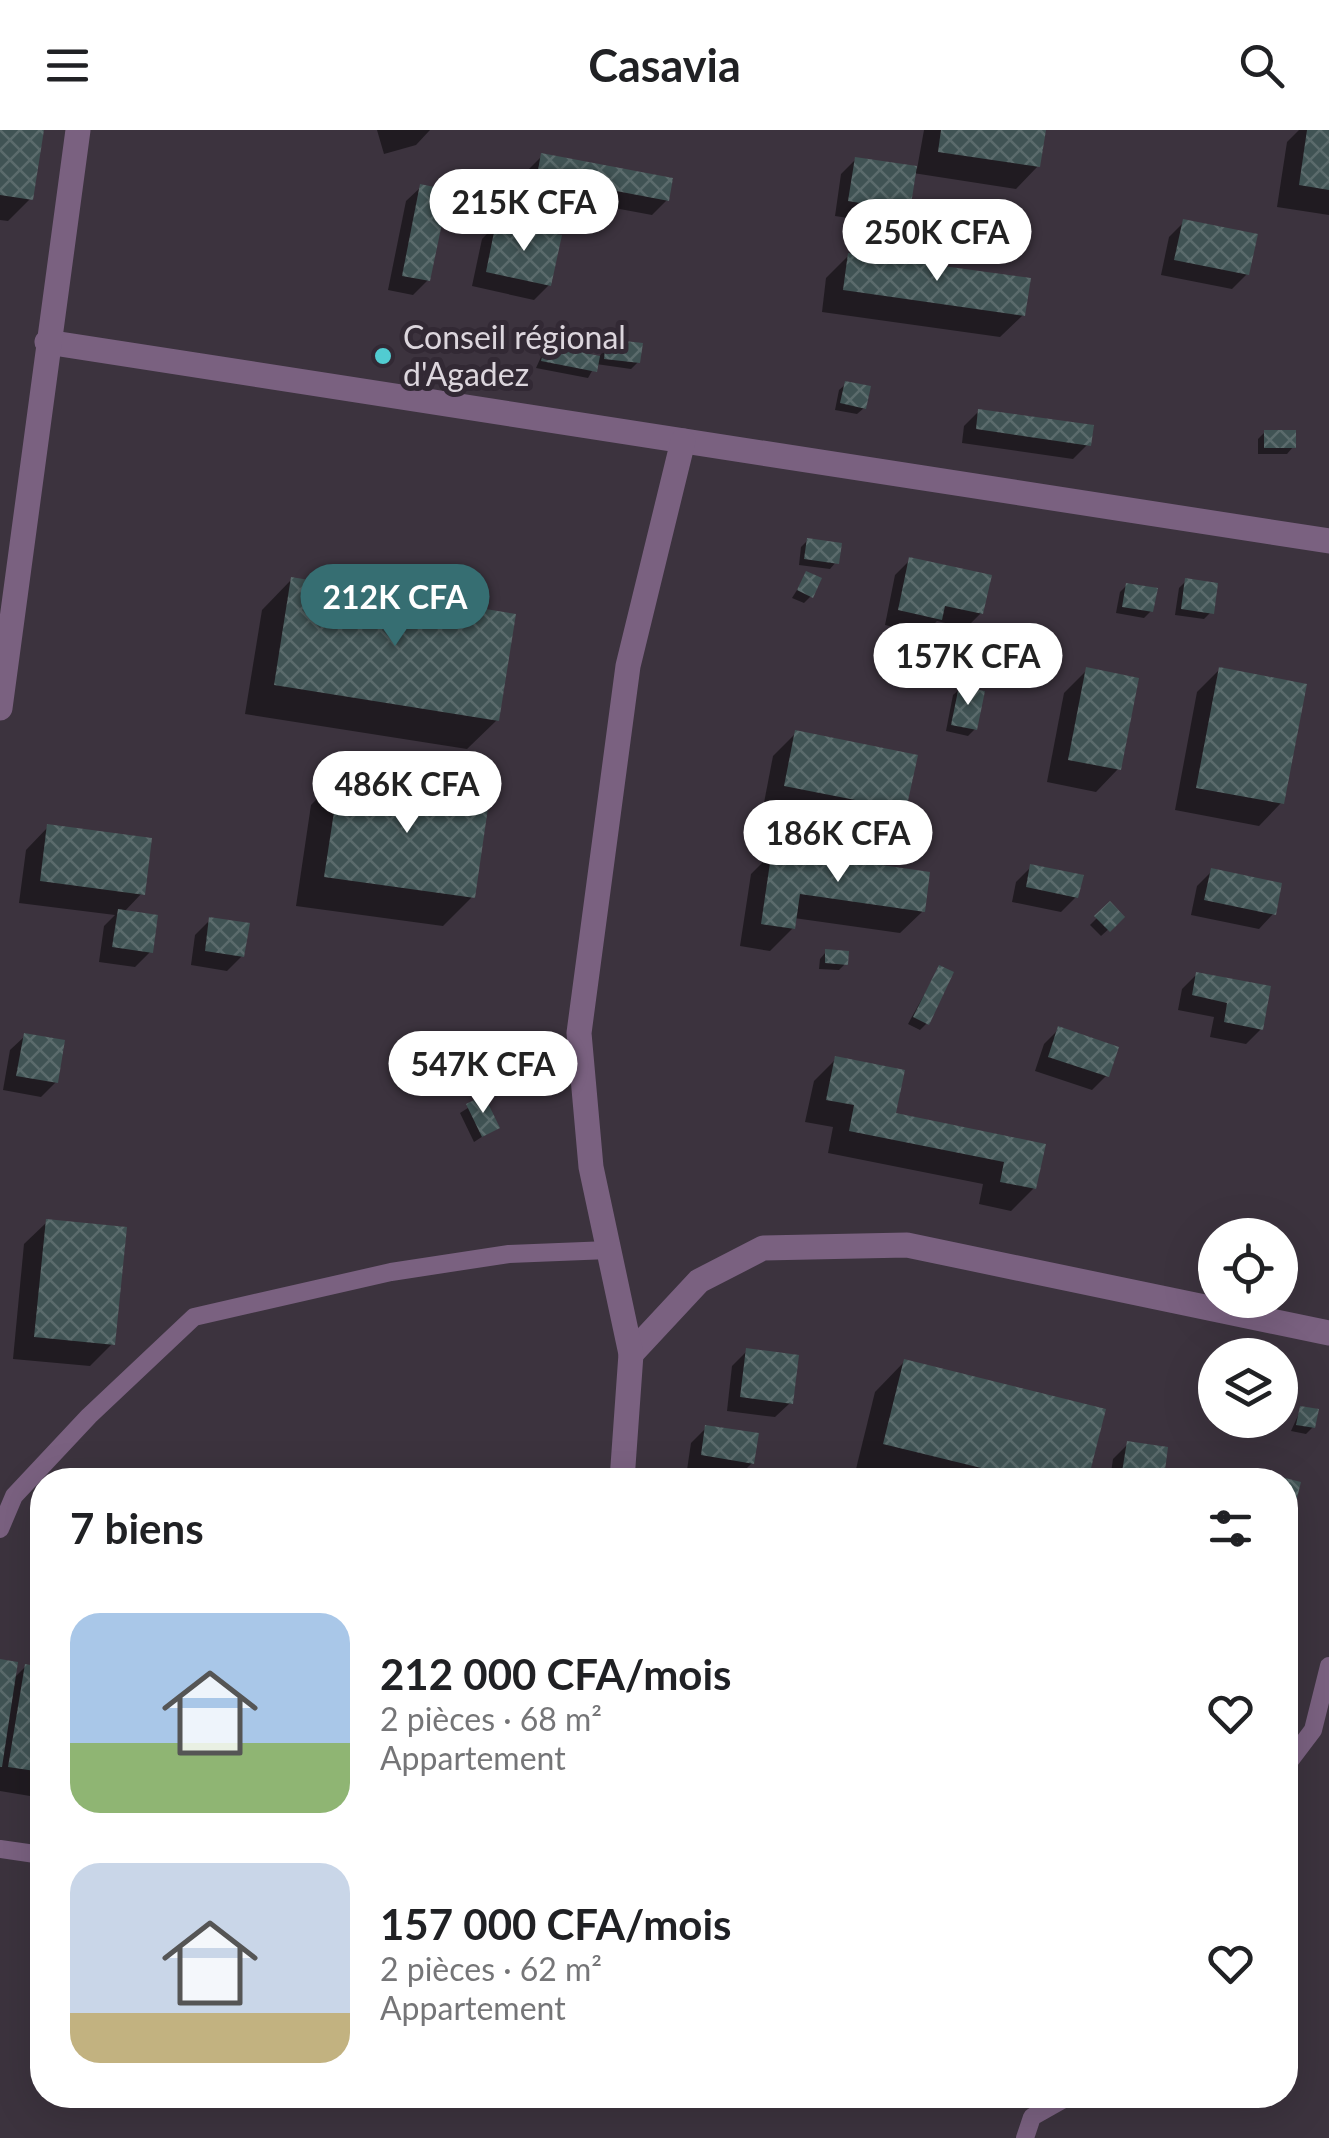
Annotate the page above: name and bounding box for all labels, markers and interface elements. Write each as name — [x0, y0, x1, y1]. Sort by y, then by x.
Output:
icon: menu — [40, 38, 95, 93]
text: Casavia — [588, 38, 741, 92]
icon: search — [1234, 38, 1289, 93]
pin: 215K CFA — [421, 169, 627, 254]
text: 215K CFA — [452, 182, 597, 221]
pin: 250K CFA — [834, 199, 1040, 284]
text: 250K CFA — [865, 212, 1010, 251]
place label: Conseil régional d'Agadez — [403, 317, 626, 393]
marker: Conseil régional d'Agadez — [372, 345, 394, 367]
pin: 212K CFA — [292, 564, 498, 649]
text: 212K CFA — [323, 577, 468, 616]
pin: 157K CFA — [865, 623, 1071, 708]
text: 157K CFA — [896, 636, 1041, 675]
pin: 486K CFA — [304, 751, 510, 836]
text: 486K CFA — [335, 764, 480, 803]
pin: 186K CFA — [735, 800, 941, 885]
text: 186K CFA — [766, 813, 911, 852]
pin: 547K CFA — [380, 1031, 586, 1116]
text: 547K CFA — [411, 1044, 556, 1083]
map controls — [1198, 1218, 1298, 1438]
button: locate — [1198, 1218, 1298, 1318]
button: layers — [1198, 1338, 1298, 1438]
icon: filters — [1203, 1501, 1258, 1556]
text: 7 biens — [70, 1503, 204, 1553]
text: 212 000 CFA/mois — [380, 1649, 732, 1699]
icon: home — [150, 1653, 270, 1773]
icon: heart — [1203, 1686, 1258, 1741]
text: 2 pièces · 68 m² — [380, 1699, 602, 1738]
text: Appartement — [380, 1738, 566, 1777]
text: 157 000 CFA/mois — [380, 1899, 732, 1949]
icon: home — [150, 1903, 270, 2023]
icon: heart — [1203, 1936, 1258, 1991]
text: 2 pièces · 62 m² — [380, 1949, 602, 1988]
text: Appartement — [380, 1988, 566, 2027]

